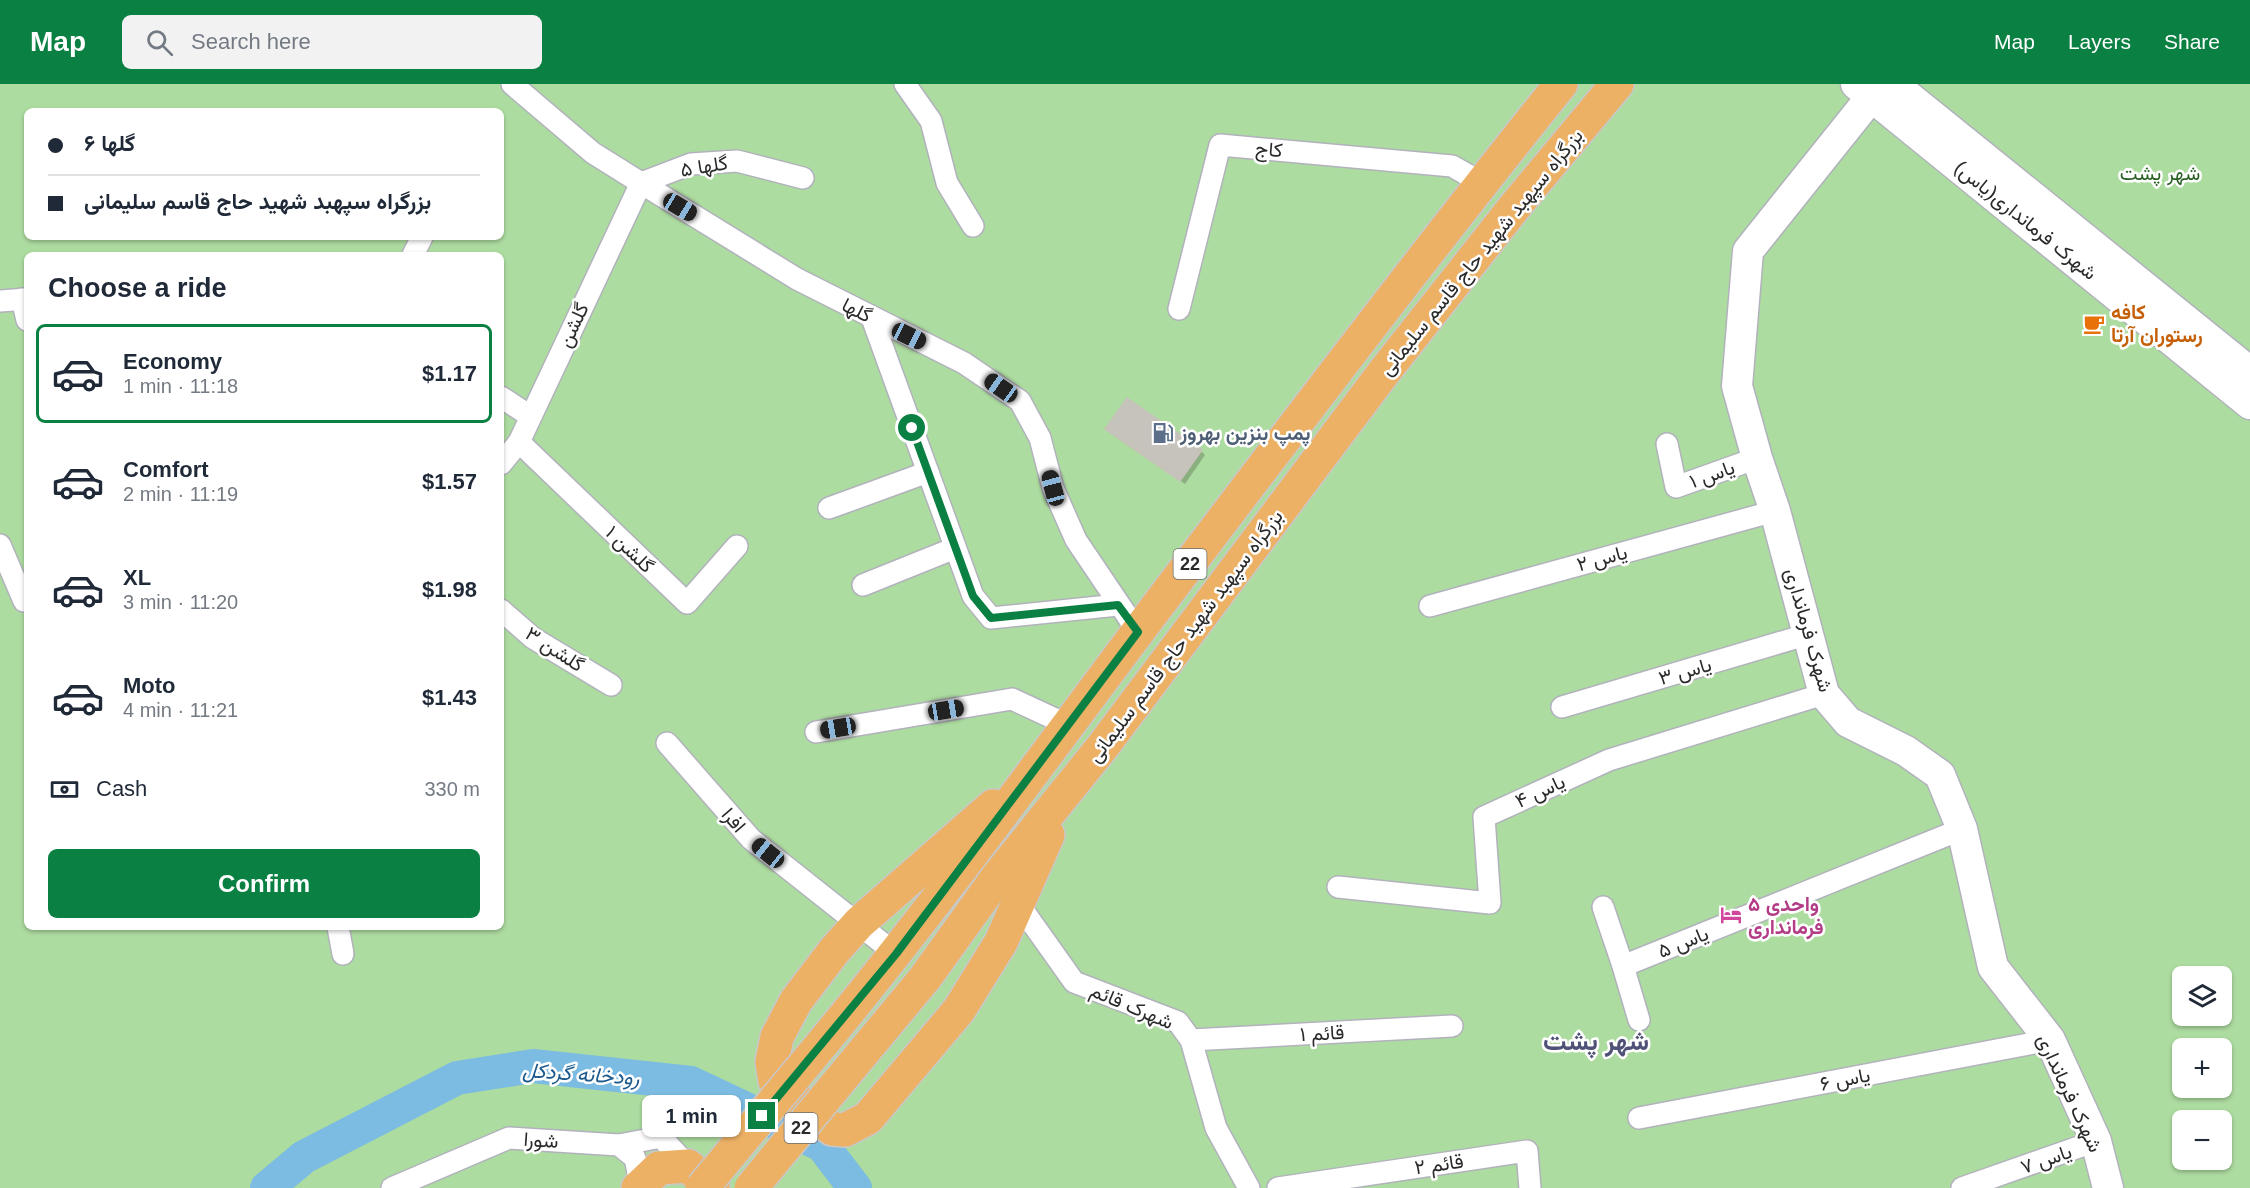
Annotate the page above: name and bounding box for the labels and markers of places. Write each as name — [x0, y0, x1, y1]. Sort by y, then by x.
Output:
place label: کافه رستوران آرتا — [2111, 301, 2203, 348]
cafe icon: کافه رستوران آرتا — [2082, 312, 2106, 336]
fuel station icon: پمپ بنزین بهروز — [1151, 421, 1175, 445]
place label: پمپ بنزین بهروز — [1179, 422, 1311, 447]
place label: ۵ واحدی فرمانداری — [1748, 893, 1824, 940]
hotel icon: ۵ واحدی فرمانداری — [1719, 903, 1743, 927]

